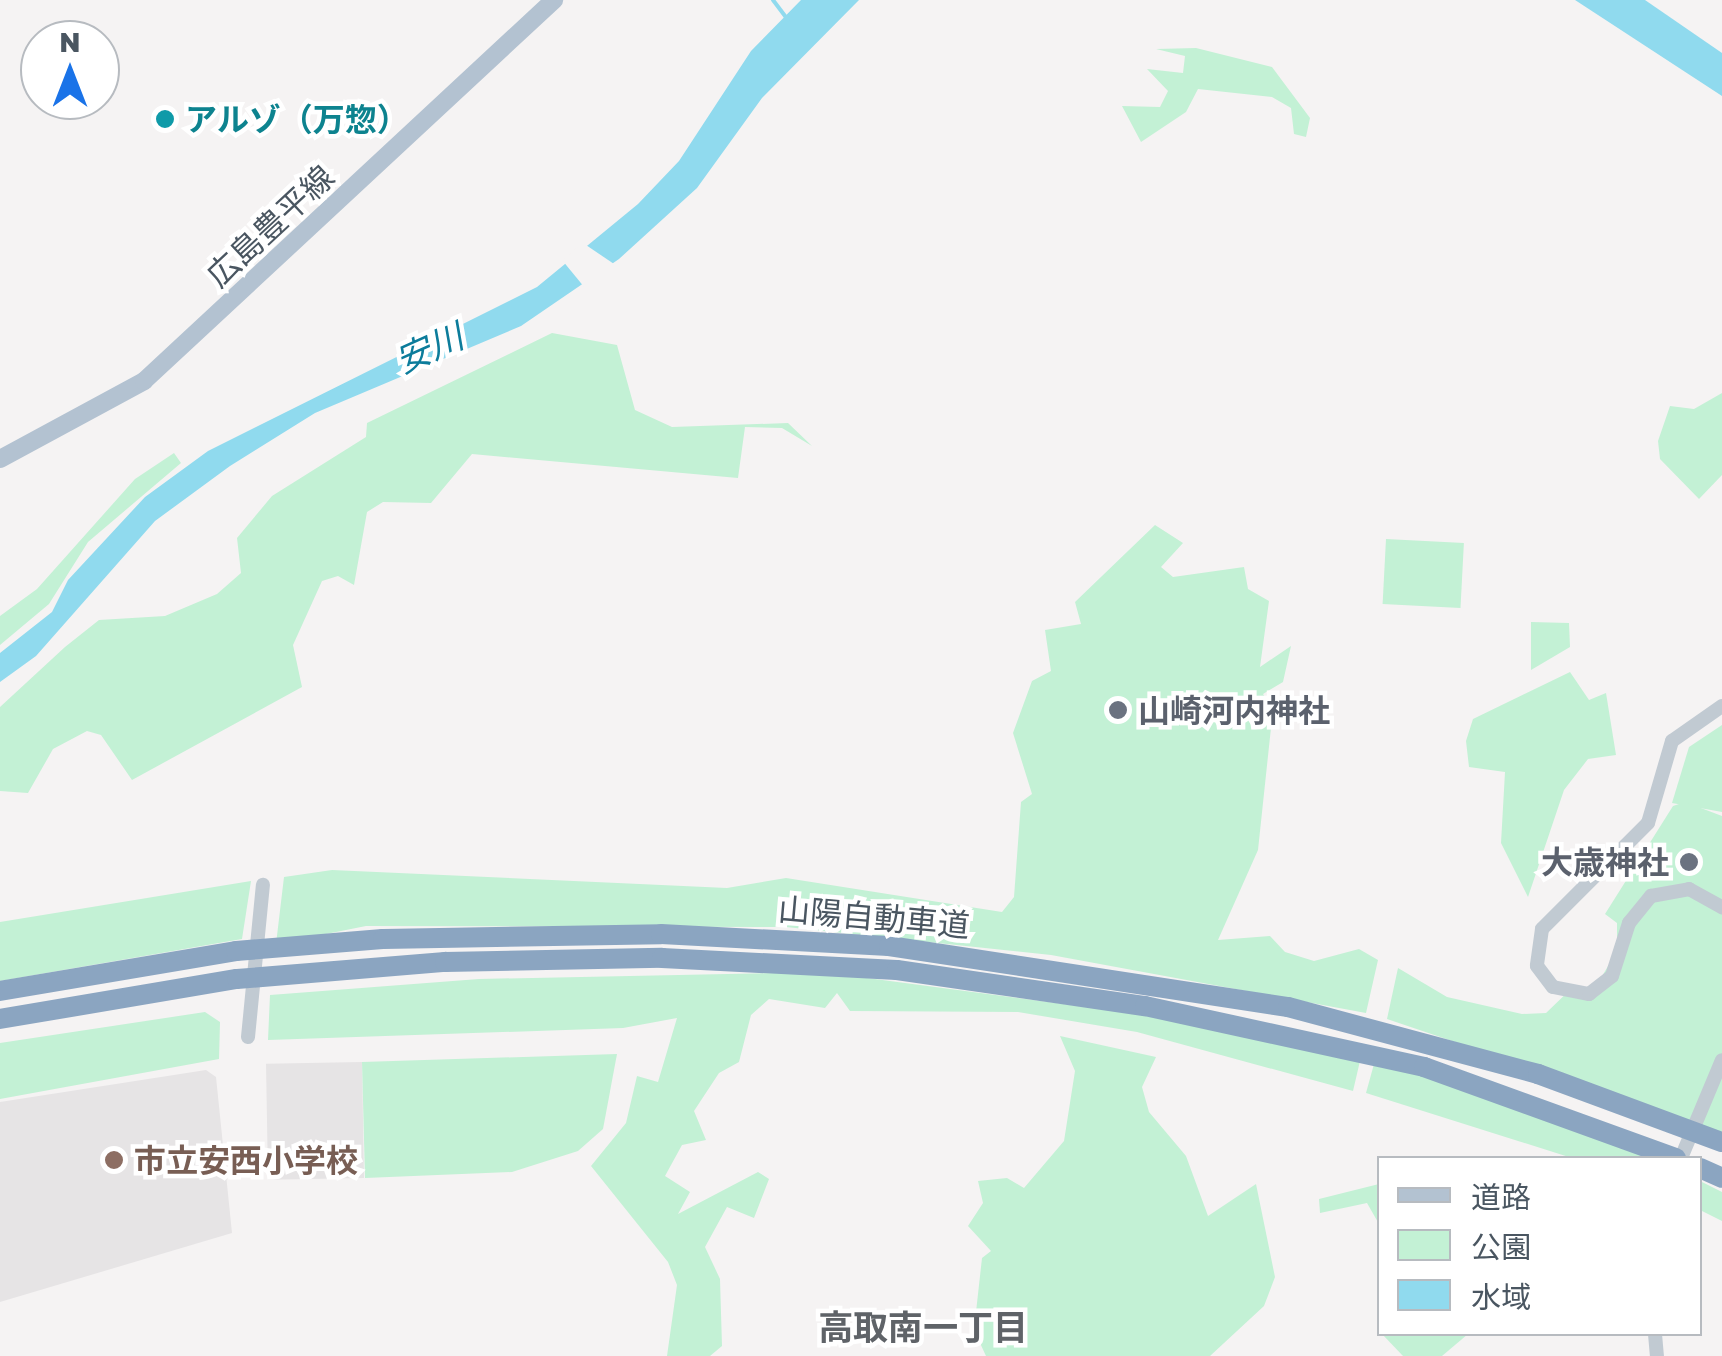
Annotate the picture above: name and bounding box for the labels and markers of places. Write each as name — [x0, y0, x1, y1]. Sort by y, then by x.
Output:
place label: アルゾ（万惣） — [185, 100, 409, 138]
marker: アルゾ（万惣） — [154, 108, 176, 130]
place label: 山崎河内神社 — [1138, 691, 1330, 729]
marker: 山崎河内神社 — [1107, 699, 1129, 721]
place label: 大歳神社 — [1541, 843, 1669, 881]
marker: 大歳神社 — [1678, 851, 1700, 873]
place label: 市立安西小学校 — [134, 1141, 358, 1179]
marker: 市立安西小学校 — [103, 1149, 125, 1171]

